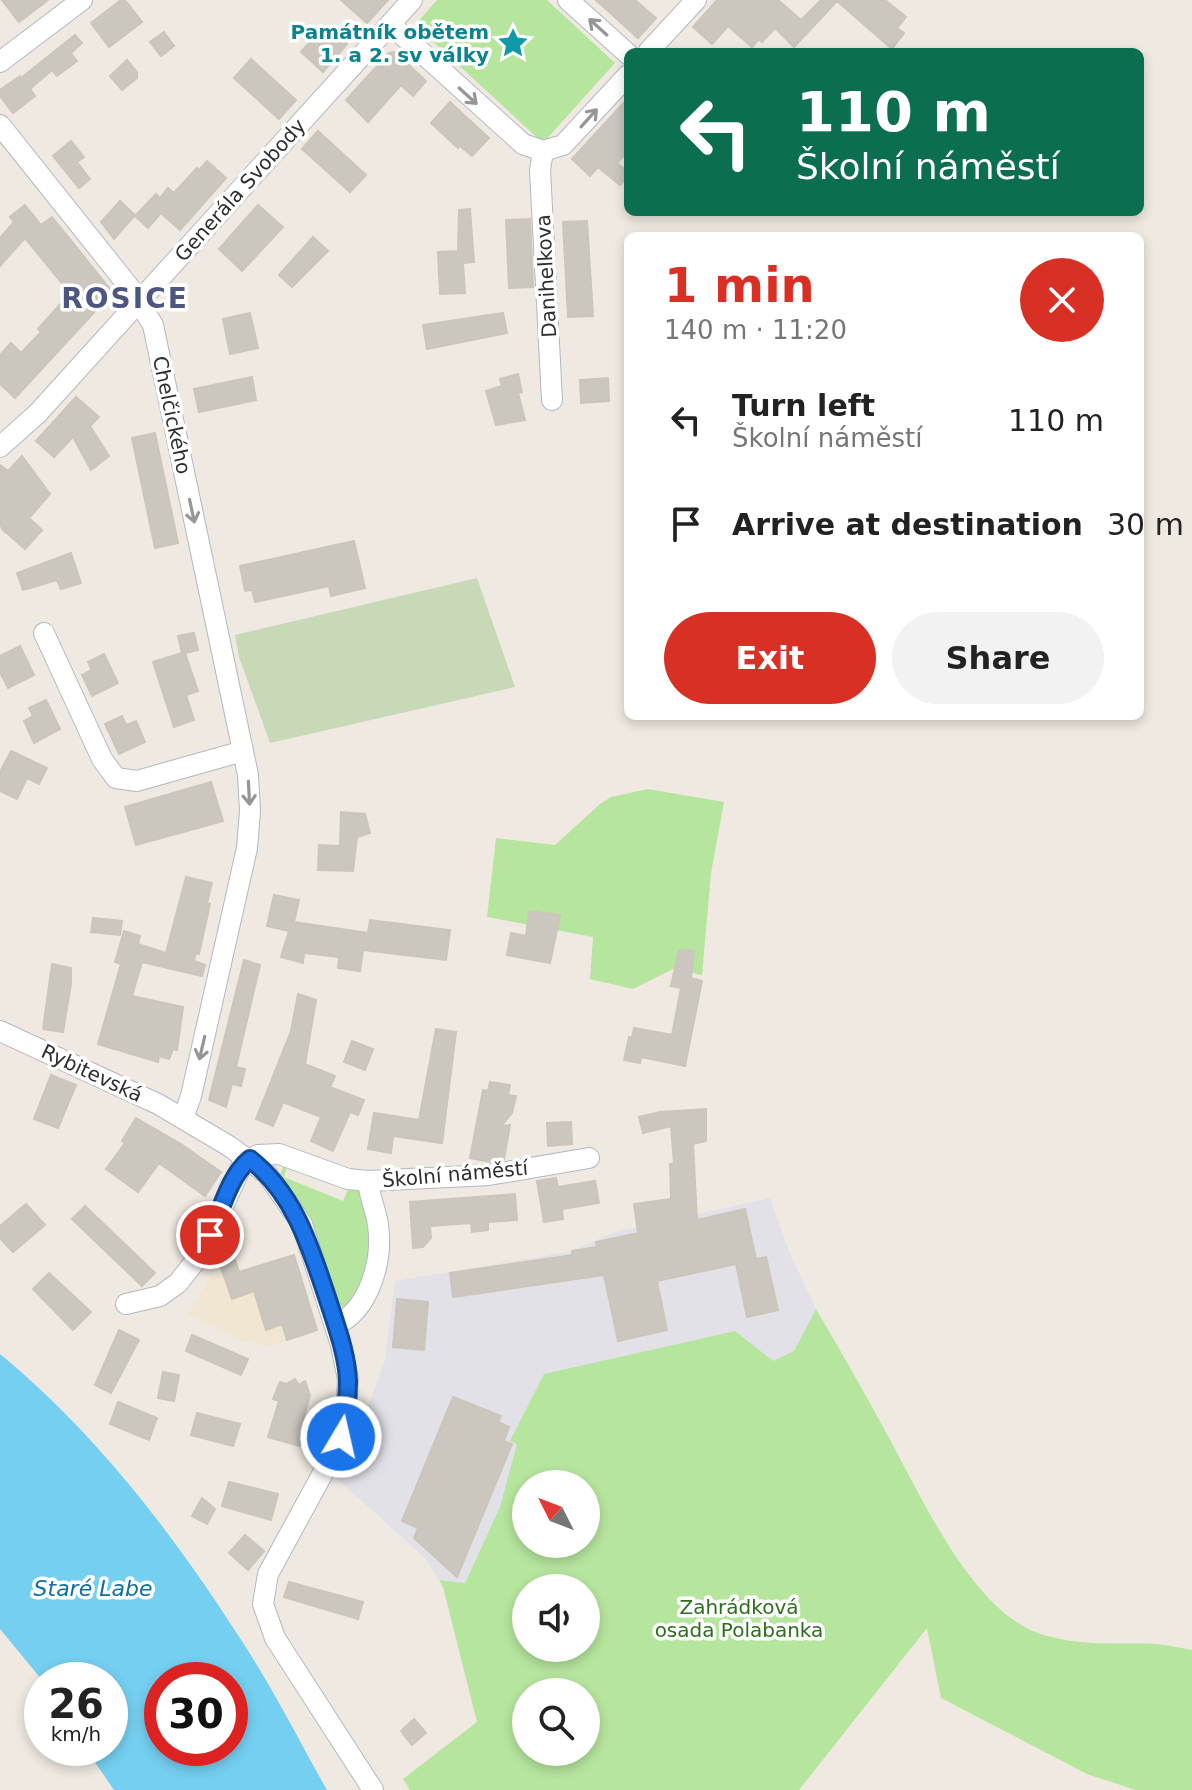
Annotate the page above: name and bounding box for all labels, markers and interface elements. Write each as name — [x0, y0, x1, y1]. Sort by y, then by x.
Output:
one-way arrow — [589, 19, 609, 37]
place label: Památník obětem 1. a 2. sv války — [291, 20, 489, 67]
place icon: Památník obětem 1. a 2. sv války — [496, 26, 530, 60]
text: 110 m — [796, 79, 991, 144]
icon: left — [664, 80, 768, 184]
one-way arrow — [458, 86, 478, 105]
one-way arrow — [579, 108, 598, 128]
street label: Generála Svobody — [170, 114, 310, 266]
text: Školní náměstí — [796, 146, 1060, 187]
street label: Danihelkova — [531, 214, 561, 338]
text: 1 min — [664, 257, 815, 313]
button: close — [1020, 258, 1104, 342]
district label: ROSICE — [61, 282, 189, 315]
text: 140 m · 11:20 — [664, 315, 847, 345]
street label: Chelčického — [148, 354, 196, 476]
text: Turn left — [732, 388, 875, 423]
icon: left — [664, 398, 708, 442]
text: 110 m — [1008, 403, 1104, 438]
text: Školní náměstí — [732, 423, 922, 453]
one-way arrow — [185, 498, 200, 523]
icon: arrive — [664, 502, 708, 546]
text: Arrive at destination — [732, 507, 1083, 542]
text: 30 m — [1107, 507, 1184, 542]
button: Exit — [664, 612, 876, 704]
button: Share — [892, 612, 1104, 704]
one-way arrow — [242, 779, 257, 806]
one-way arrow — [194, 1035, 209, 1060]
street label: Rybitevská — [38, 1039, 146, 1107]
street label: Školní náměstí — [381, 1156, 530, 1192]
pin — [176, 1201, 244, 1269]
icon: arrive — [188, 1213, 232, 1257]
position arrow — [299, 1395, 383, 1479]
north arrow — [512, 1470, 600, 1558]
map controls — [512, 1470, 600, 1766]
button: sound — [512, 1574, 600, 1662]
water label: Staré Labe — [34, 1576, 152, 1601]
park label: Zahrádková osada Polabanka — [655, 1595, 823, 1642]
speed limit sign: 30 — [144, 1662, 248, 1766]
button: search — [512, 1678, 600, 1766]
text: 26 — [48, 1681, 104, 1727]
text: km/h — [51, 1722, 101, 1746]

